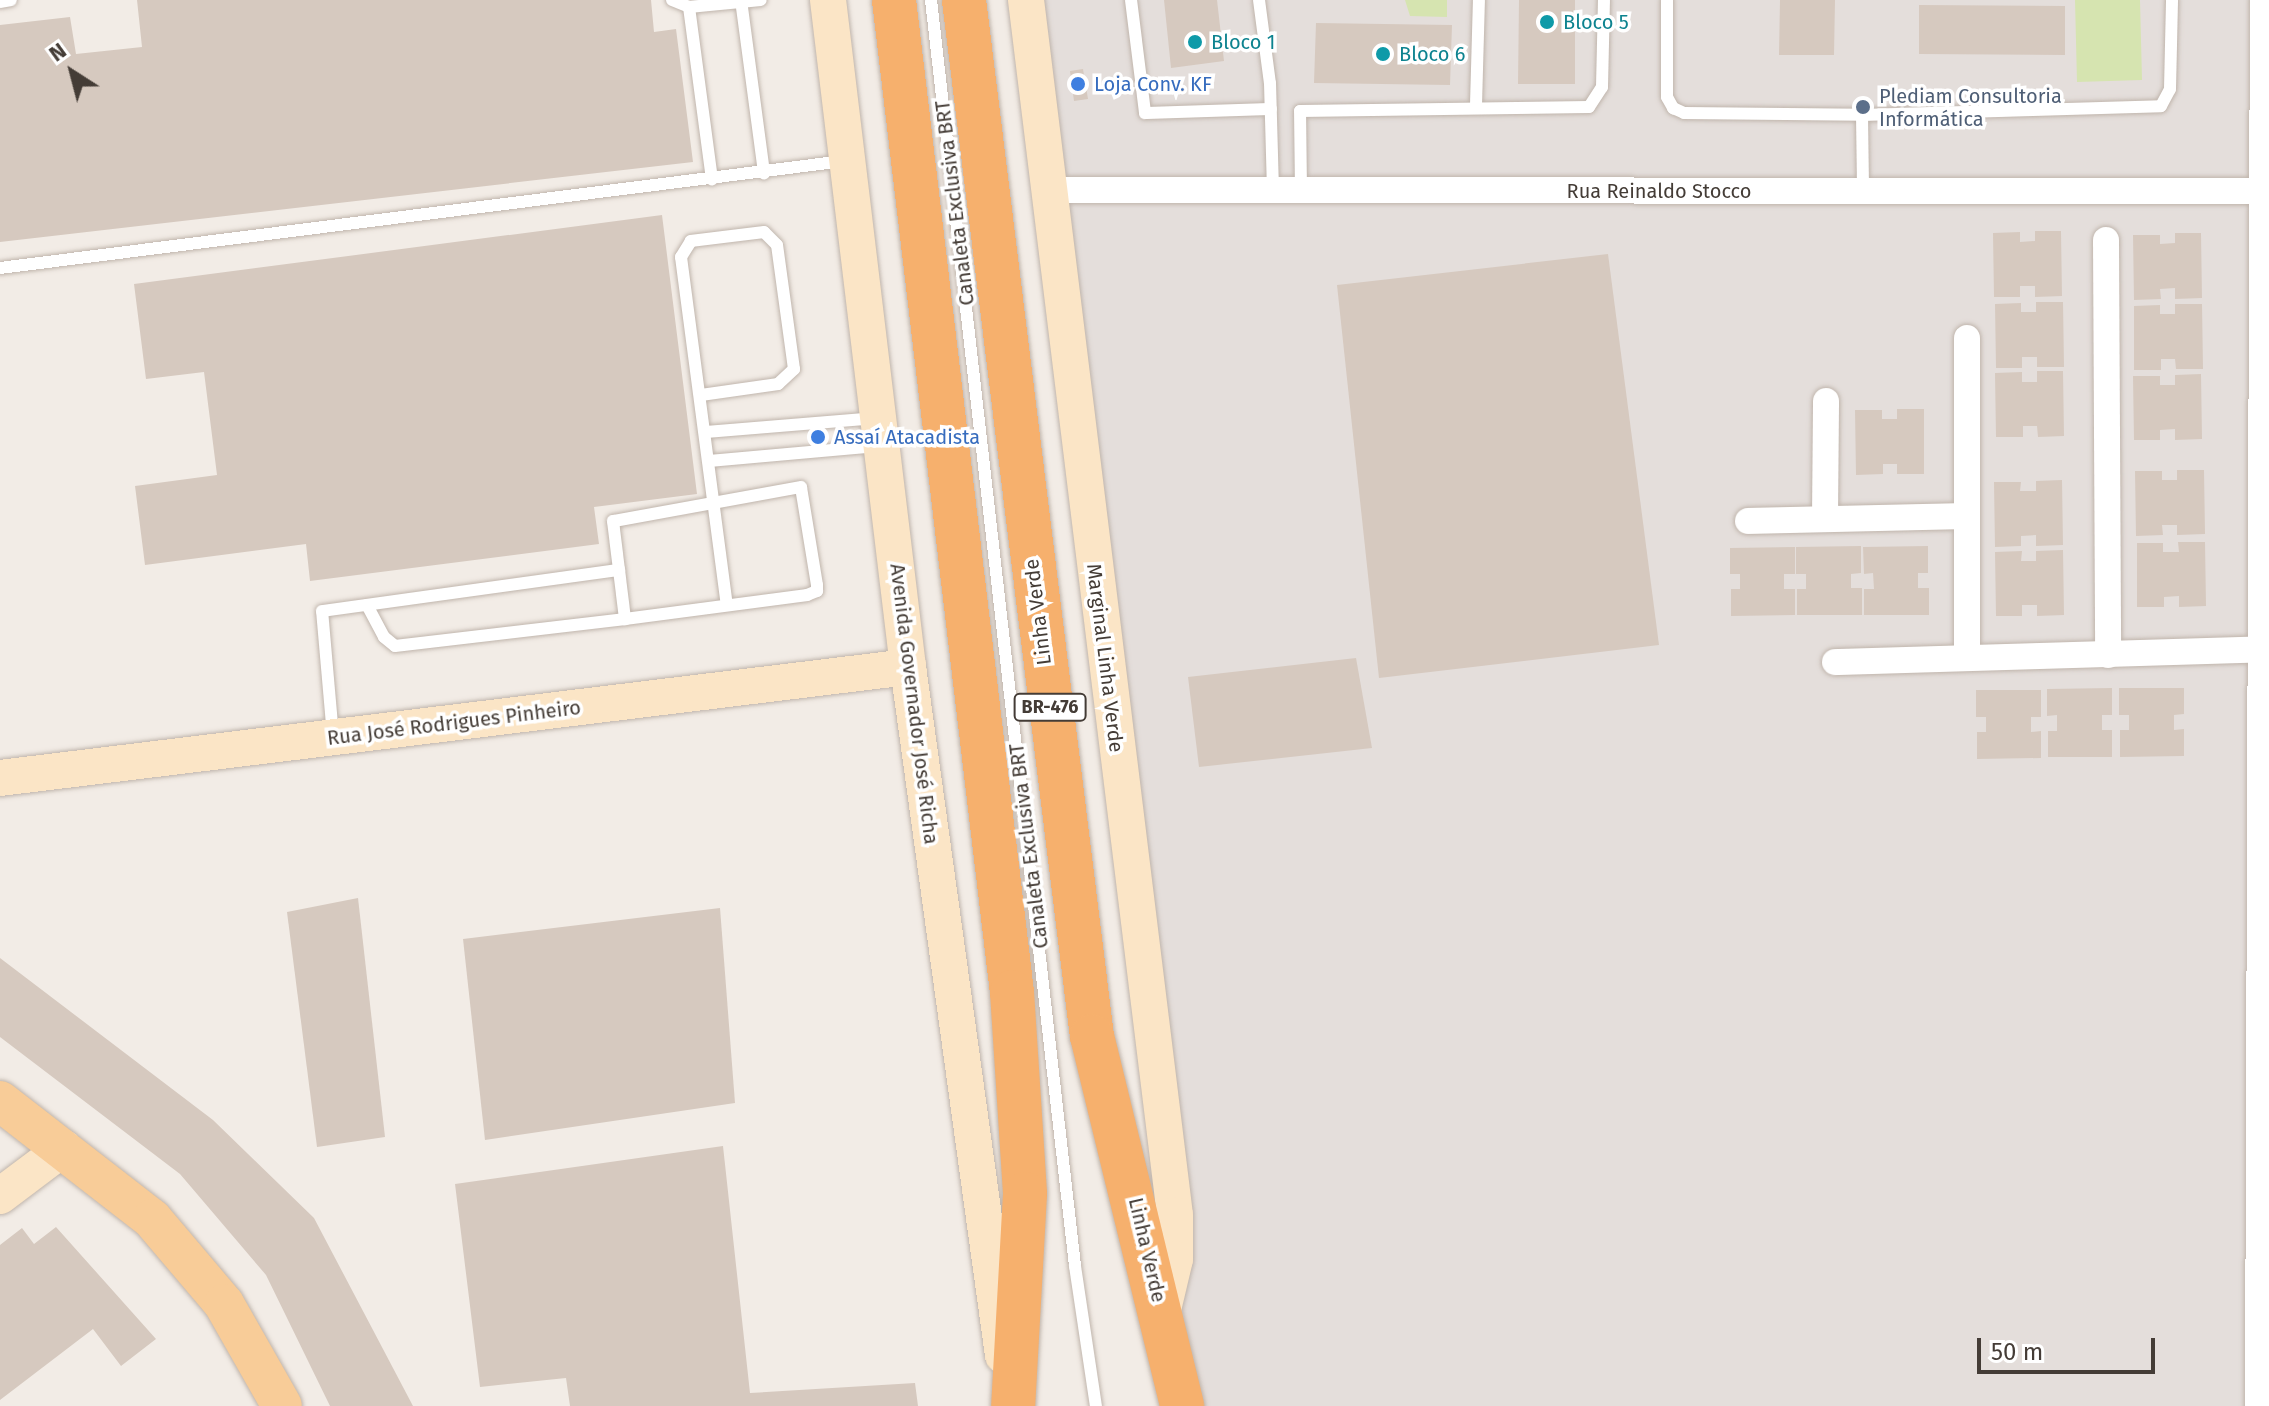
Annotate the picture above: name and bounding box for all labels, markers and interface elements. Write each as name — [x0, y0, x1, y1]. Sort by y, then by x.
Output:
place label: Bloco 5 — [1563, 10, 1629, 34]
marker: Bloco 5 — [1538, 13, 1556, 31]
place label: Bloco 1 — [1211, 30, 1275, 54]
north arrow — [32, 32, 112, 112]
marker: Bloco 1 — [1186, 33, 1204, 51]
text: N — [44, 37, 71, 67]
place label: Bloco 6 — [1399, 42, 1465, 66]
marker: Bloco 6 — [1374, 45, 1392, 63]
place label: Loja Conv. KF — [1094, 72, 1212, 96]
marker: Loja Conv. KF — [1069, 75, 1087, 93]
place label: Plediam Consultoria Informática — [1879, 84, 2062, 131]
marker: Plediam Consultoria Informática — [1854, 98, 1872, 116]
street label: Canaleta Exclusiva BRT — [931, 99, 979, 307]
street label: Rua Reinaldo Stocco — [1567, 179, 1751, 203]
place label: Assaí Atacadista — [834, 425, 980, 449]
marker: Assaí Atacadista — [809, 428, 827, 446]
street label: Linha Verde — [1020, 558, 1056, 666]
street label: Avenida Governador José Richa — [885, 562, 943, 846]
street label: Marginal Linha Verde — [1082, 562, 1128, 754]
road number: BR-476 — [1012, 693, 1088, 721]
street label: Rua José Rodrigues Pinheiro — [326, 696, 582, 750]
street label: Canaleta Exclusiva BRT — [1005, 742, 1053, 950]
street label: Linha Verde — [1123, 1195, 1171, 1305]
scale bar — [1981, 1322, 2159, 1372]
text: 50 m — [1991, 1338, 2043, 1366]

